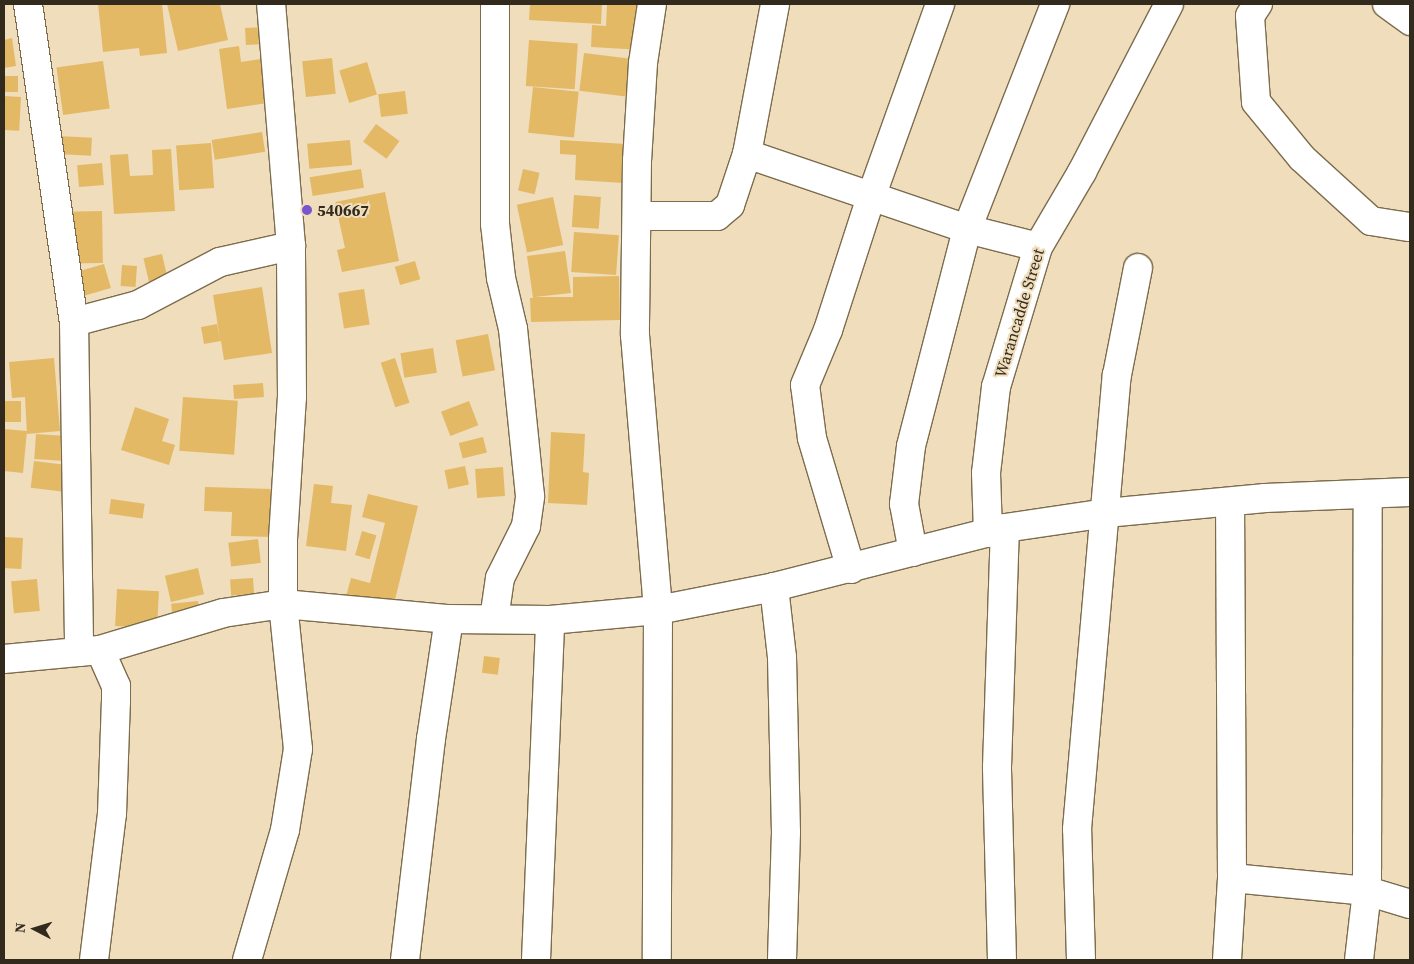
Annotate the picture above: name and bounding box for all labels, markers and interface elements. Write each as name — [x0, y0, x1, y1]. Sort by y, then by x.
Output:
place label: 540667 — [317, 200, 369, 220]
marker: 540667 — [301, 204, 313, 216]
street label: Warancadde Street — [990, 246, 1048, 380]
north arrow — [10, 904, 60, 954]
text: N — [10, 922, 30, 934]

